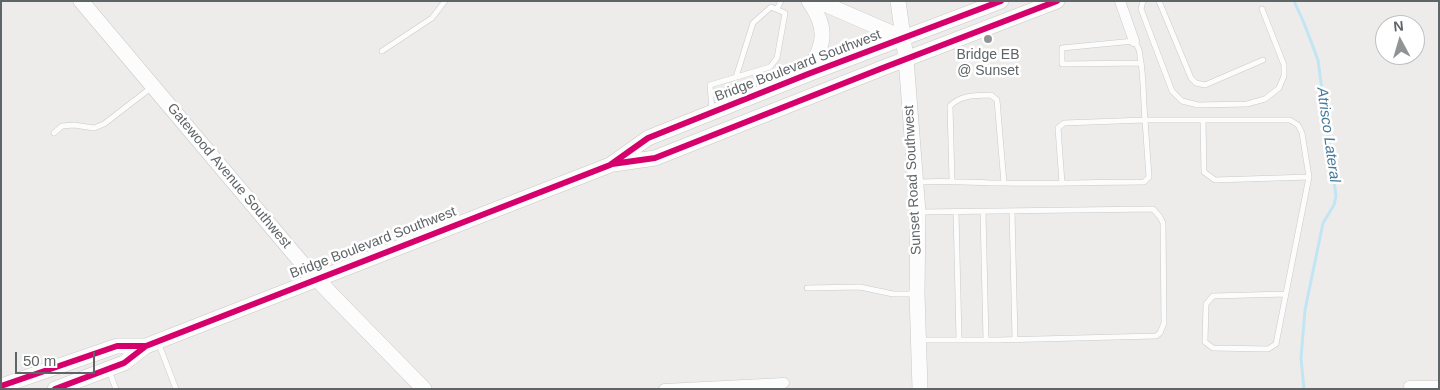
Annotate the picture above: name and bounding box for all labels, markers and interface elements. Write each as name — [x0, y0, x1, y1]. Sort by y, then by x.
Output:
north arrow — [1375, 15, 1425, 65]
text: N — [1393, 18, 1404, 35]
street label: Bridge Boulevard Southwest — [713, 27, 883, 105]
marker: Bridge EB @ Sunset — [982, 33, 994, 45]
place label: Bridge EB @ Sunset — [956, 47, 1020, 80]
water label: Atrisco Lateral — [1312, 86, 1344, 184]
street label: Gatewood Avenue Southwest — [163, 100, 295, 252]
street label: Sunset Road Southwest — [901, 105, 925, 255]
street label: Bridge Boulevard Southwest — [288, 204, 458, 282]
scale bar — [18, 342, 98, 374]
text: 50 m — [23, 352, 56, 369]

